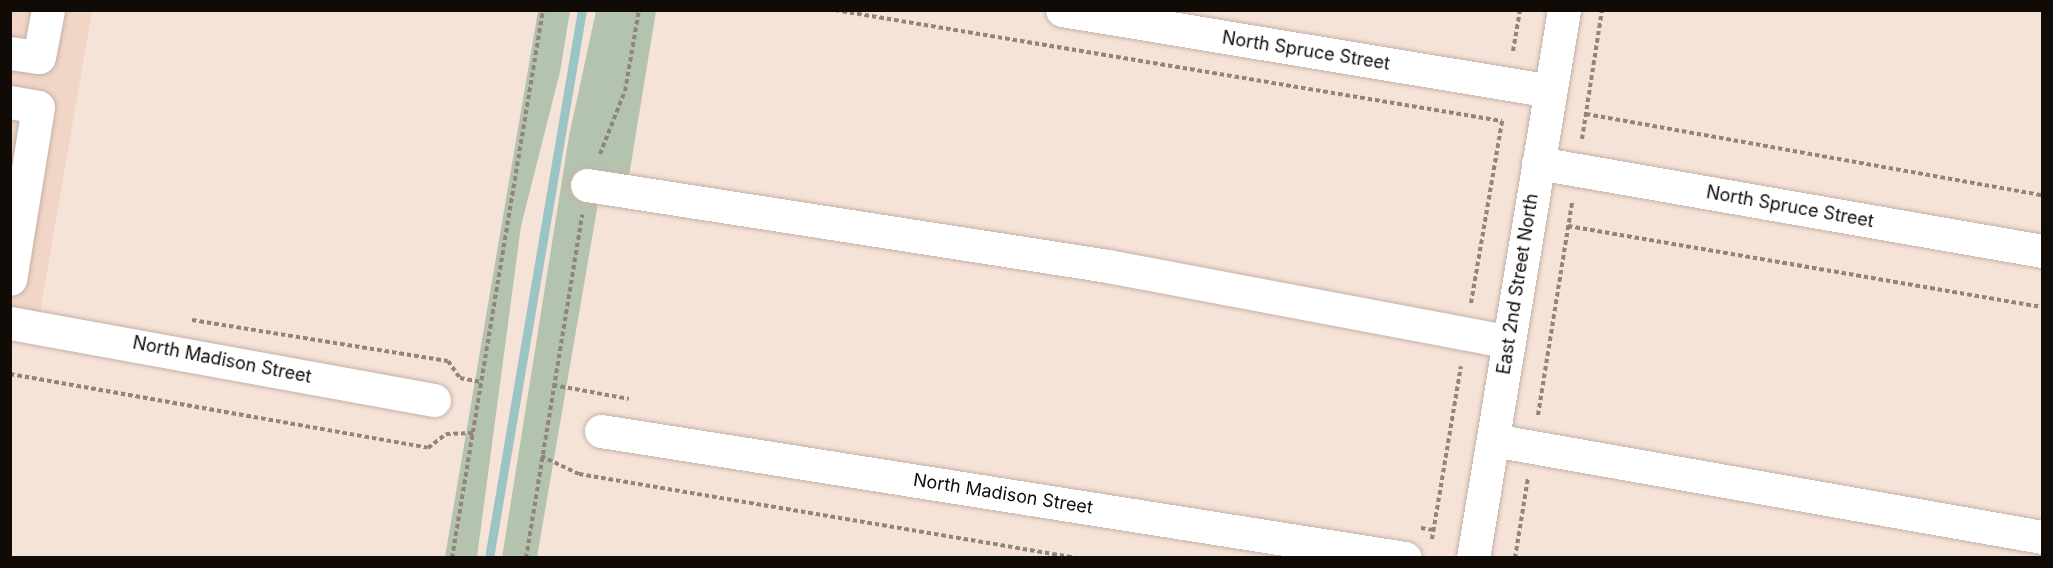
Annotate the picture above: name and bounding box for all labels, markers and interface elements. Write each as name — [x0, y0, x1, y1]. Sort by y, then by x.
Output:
street label: North Spruce Street — [1221, 27, 1391, 75]
street label: North Spruce Street — [1705, 182, 1875, 232]
street label: East 2nd Street North — [1493, 192, 1543, 376]
street label: North Madison Street — [131, 332, 313, 388]
street label: North Madison Street — [912, 469, 1094, 519]

